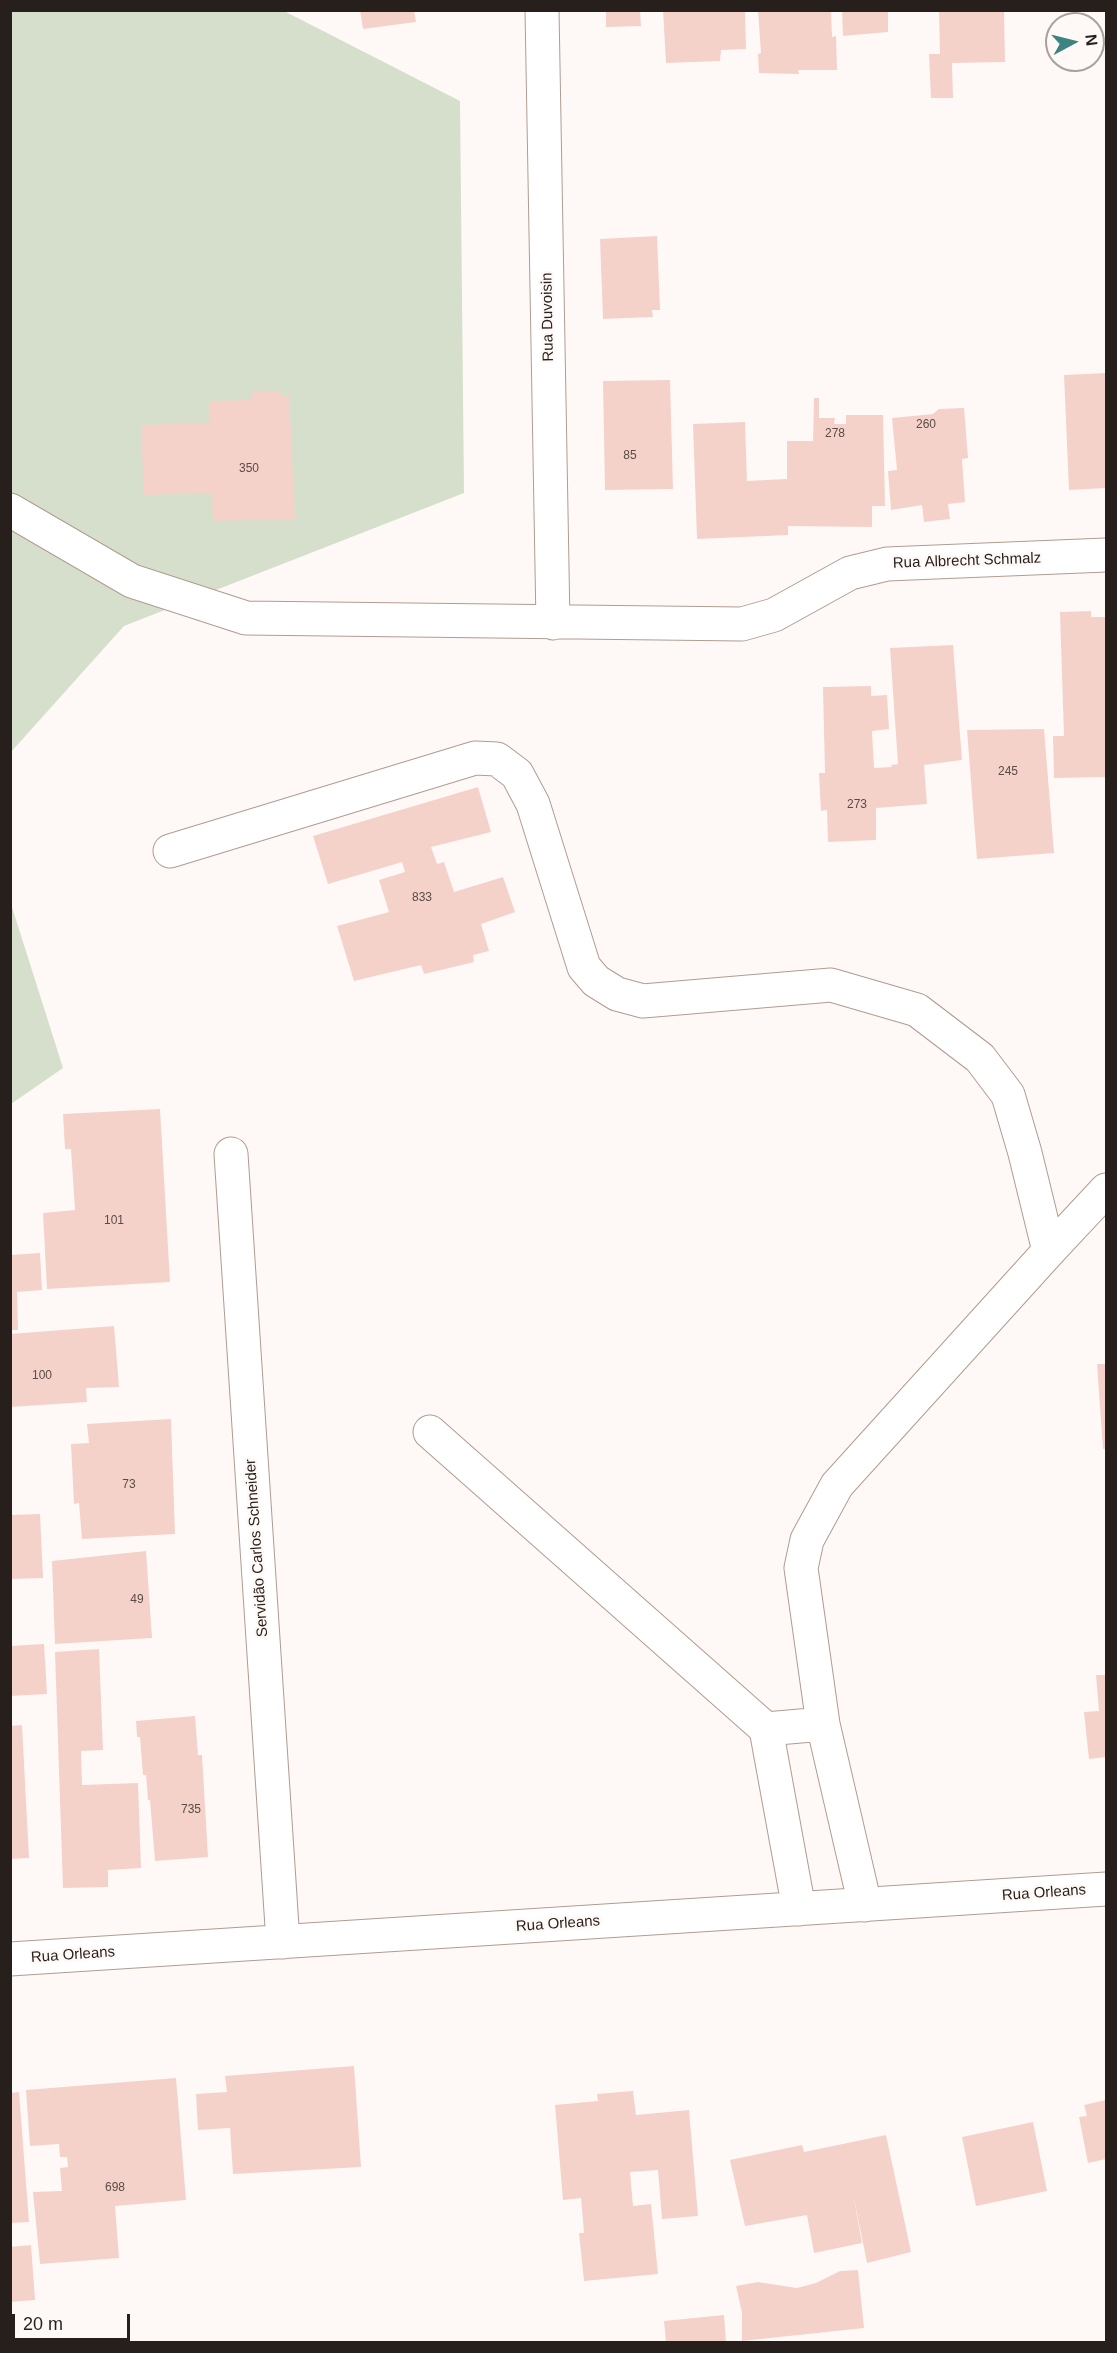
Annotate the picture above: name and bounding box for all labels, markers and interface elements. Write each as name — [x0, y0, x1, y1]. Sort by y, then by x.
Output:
north arrow — [1045, 12, 1105, 72]
text: N — [1082, 33, 1101, 47]
street label: Rua Duvoisin — [538, 272, 558, 362]
house number: 260 — [916, 418, 936, 432]
house number: 278 — [825, 427, 845, 441]
house number: 85 — [623, 449, 637, 463]
house number: 350 — [239, 462, 259, 476]
street label: Rua Albrecht Schmalz — [893, 549, 1041, 573]
house number: 245 — [998, 765, 1018, 779]
house number: 273 — [847, 798, 867, 812]
house number: 833 — [412, 891, 432, 905]
house number: 101 — [104, 1214, 124, 1228]
house number: 100 — [32, 1369, 52, 1383]
street label: Servidão Carlos Schneider — [242, 1458, 272, 1638]
house number: 73 — [122, 1478, 136, 1492]
house number: 49 — [130, 1593, 144, 1607]
house number: 735 — [181, 1803, 201, 1817]
street label: Rua Orleans — [1001, 1881, 1087, 1905]
street label: Rua Orleans — [515, 1912, 601, 1936]
street label: Rua Orleans — [30, 1943, 116, 1967]
house number: 698 — [105, 2181, 125, 2195]
scale bar — [15, 2302, 134, 2340]
text: 20 m — [23, 2314, 63, 2334]

